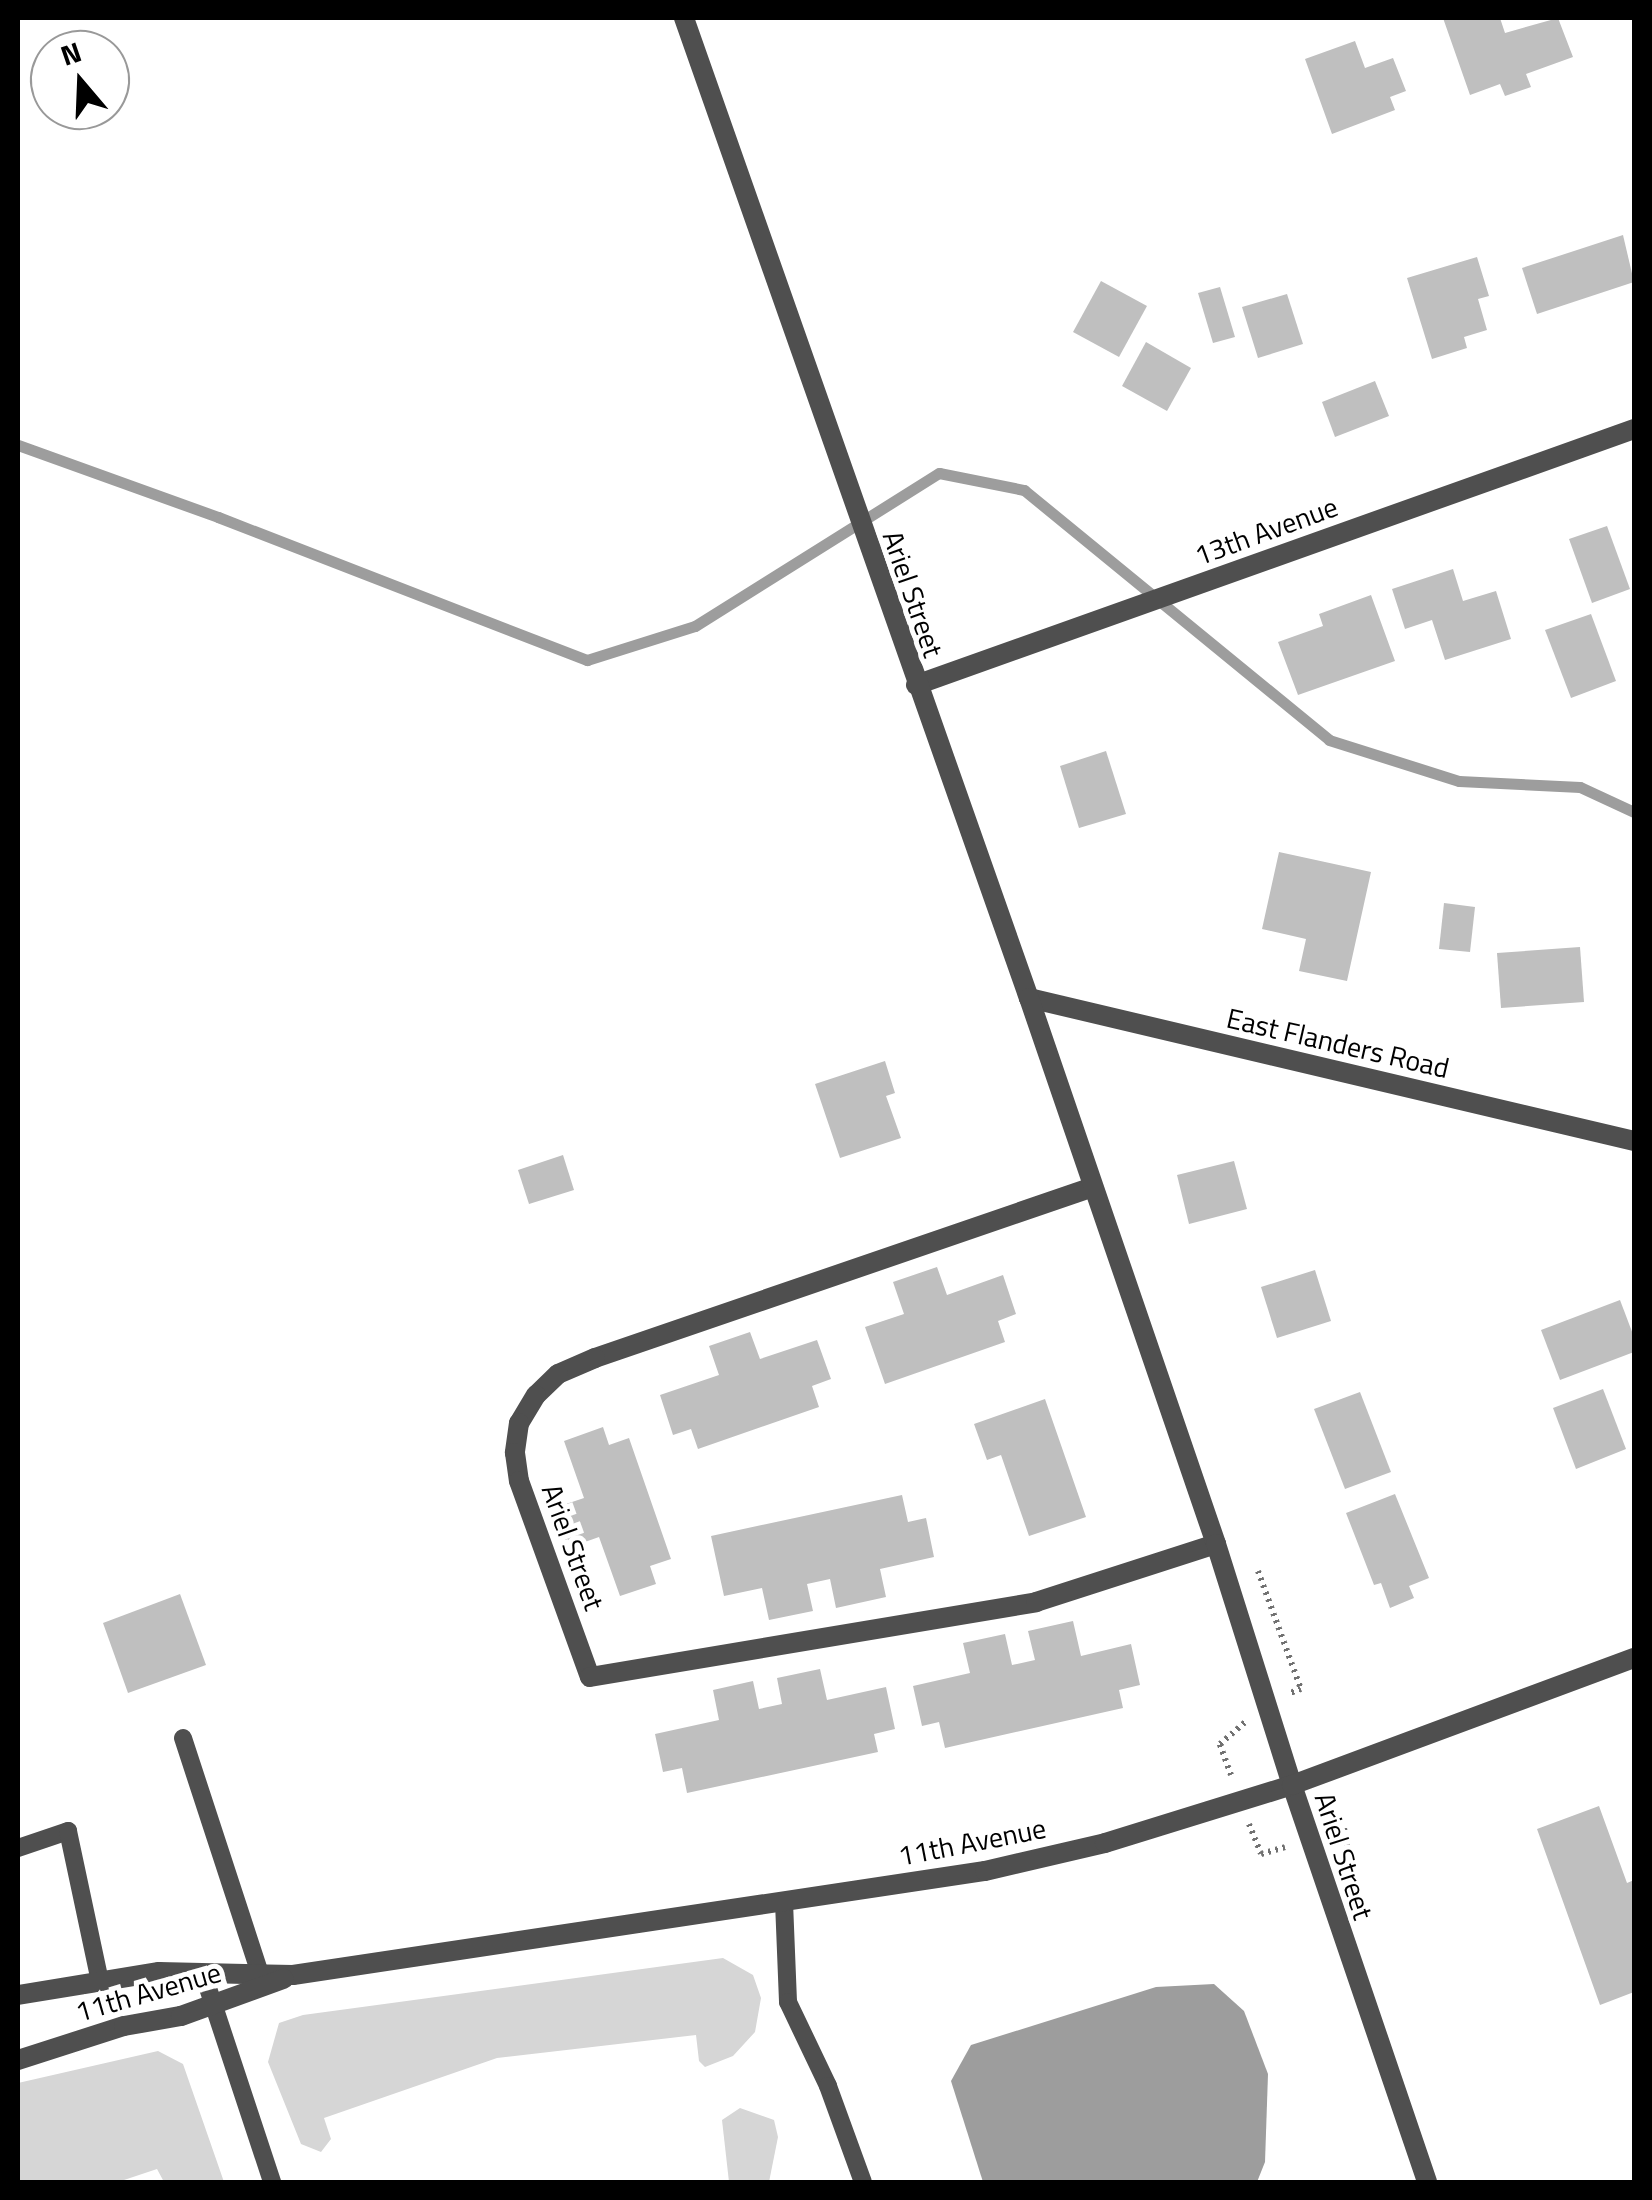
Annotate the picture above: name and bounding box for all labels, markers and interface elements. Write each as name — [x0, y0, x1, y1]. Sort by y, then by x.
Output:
north arrow — [30, 30, 130, 130]
text: N — [55, 30, 87, 77]
street label: 13th Avenue — [1190, 490, 1342, 572]
street label: Ariel Street — [876, 526, 950, 662]
street label: East Flanders Road — [1224, 1001, 1452, 1085]
street label: Ariel Street — [535, 1479, 611, 1615]
street label: Ariel Street — [1308, 1788, 1380, 1924]
street label: 11th Avenue — [895, 1811, 1049, 1873]
street label: 11th Avenue — [71, 1955, 225, 2029]

